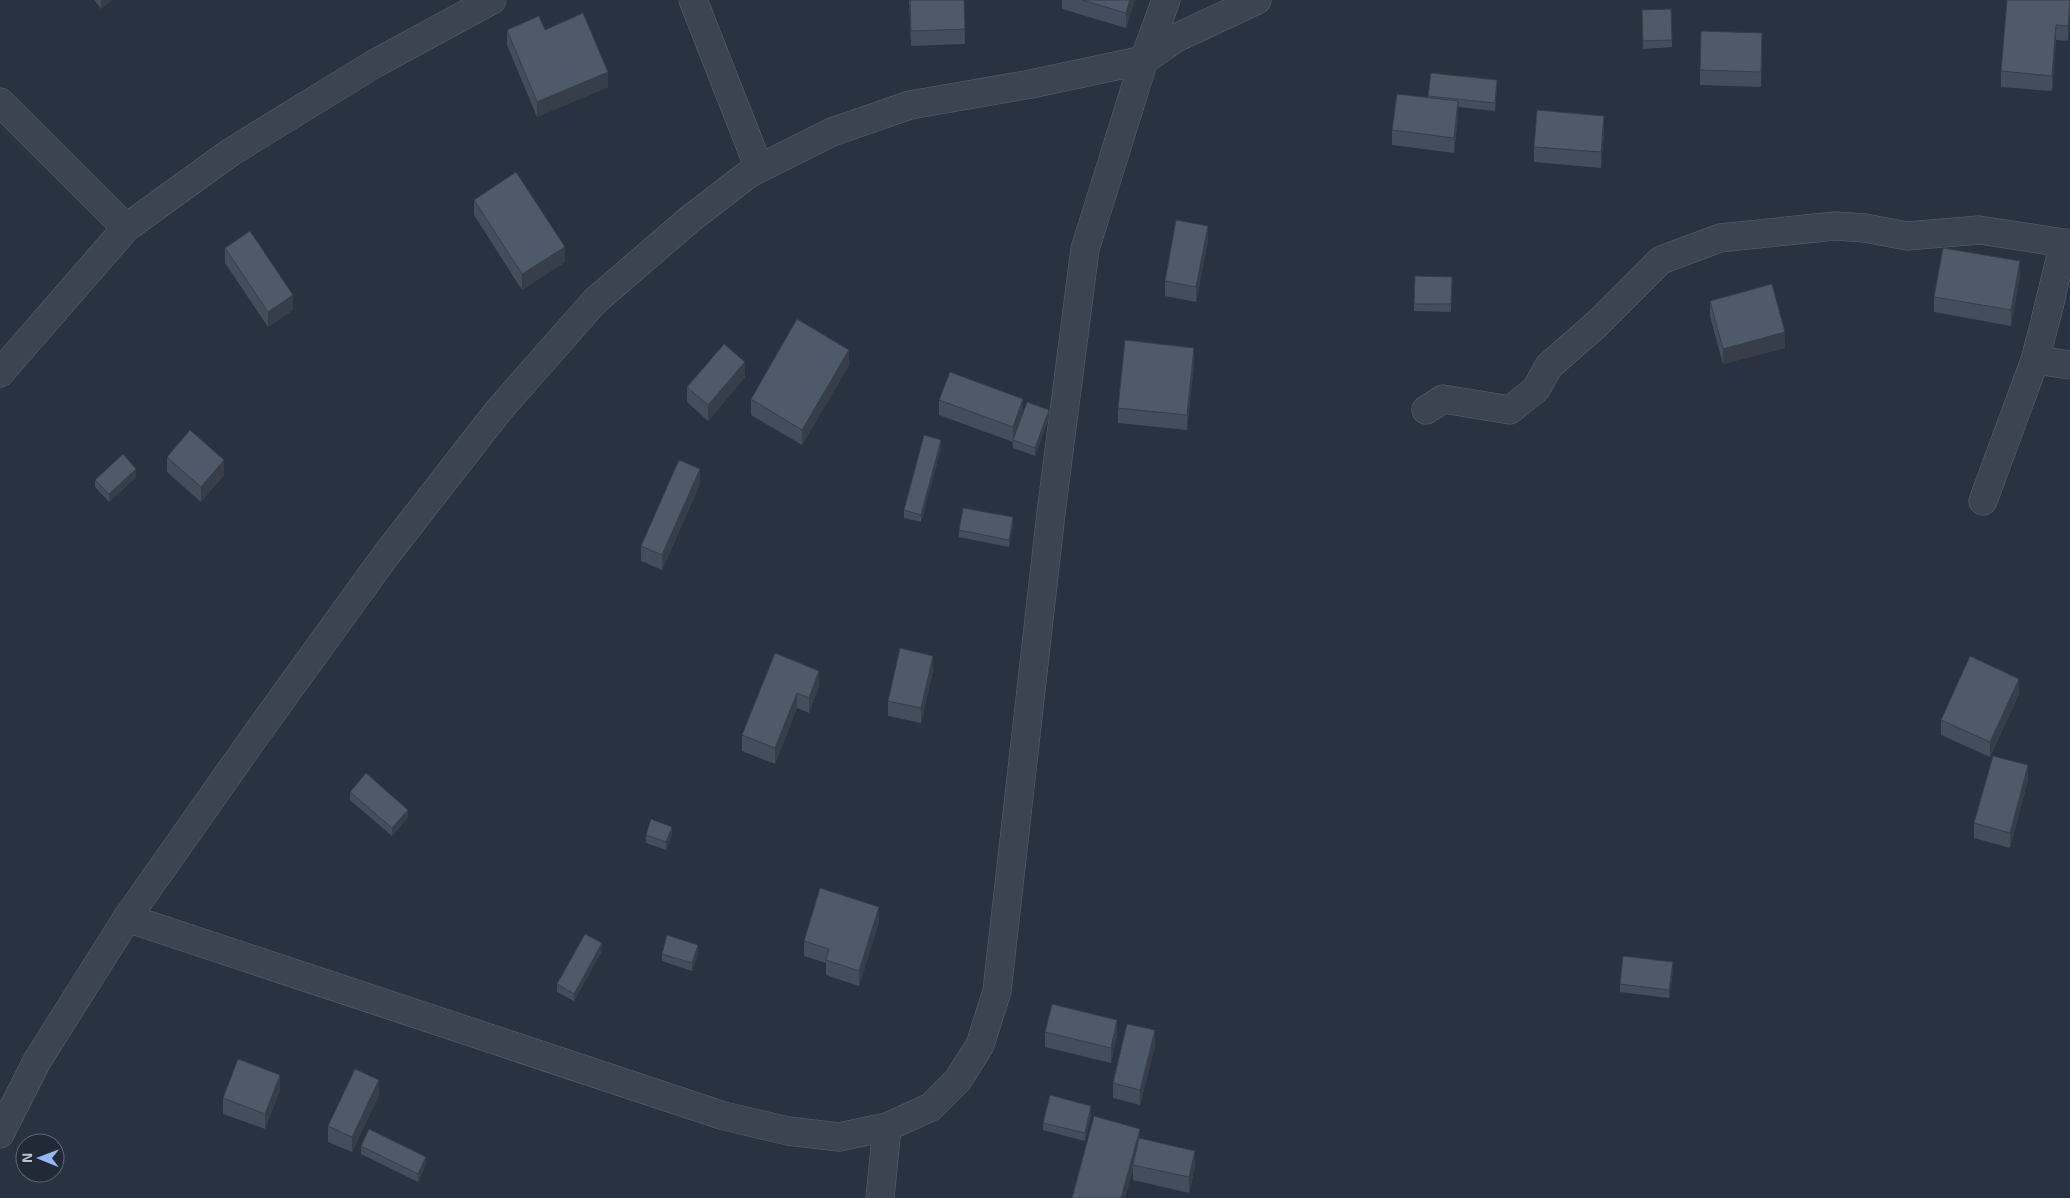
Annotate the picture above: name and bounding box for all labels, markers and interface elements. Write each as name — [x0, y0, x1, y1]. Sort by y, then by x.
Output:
north arrow — [15, 1133, 65, 1183]
text: N — [18, 1153, 35, 1163]

